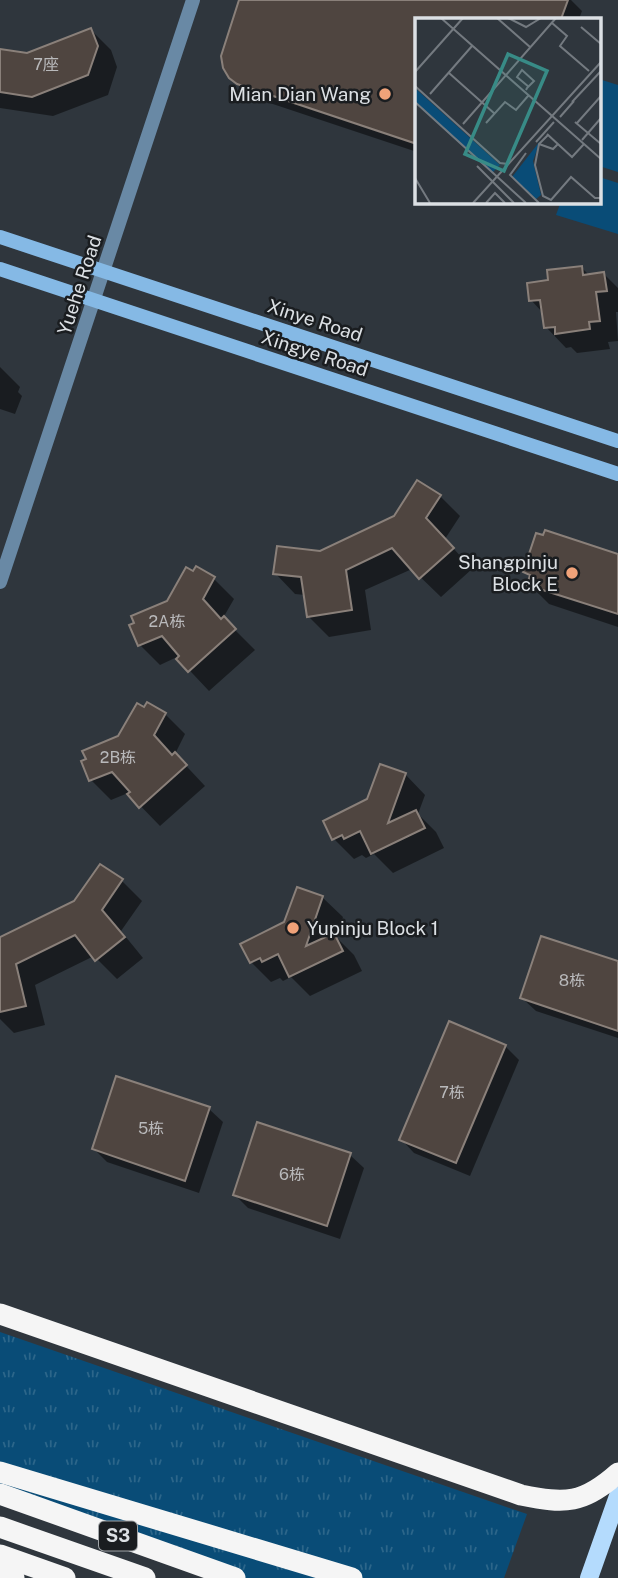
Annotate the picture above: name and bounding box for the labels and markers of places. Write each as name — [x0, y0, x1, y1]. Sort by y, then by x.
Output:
place label: Mian Dian Wang — [229, 83, 371, 105]
marker: Mian Dian Wang — [377, 86, 393, 102]
place label: Shangpinju Block E — [458, 551, 558, 595]
marker: Shangpinju Block E — [564, 565, 580, 581]
place label: Yupinju Block 1 — [307, 917, 439, 939]
marker: Yupinju Block 1 — [285, 920, 301, 936]

